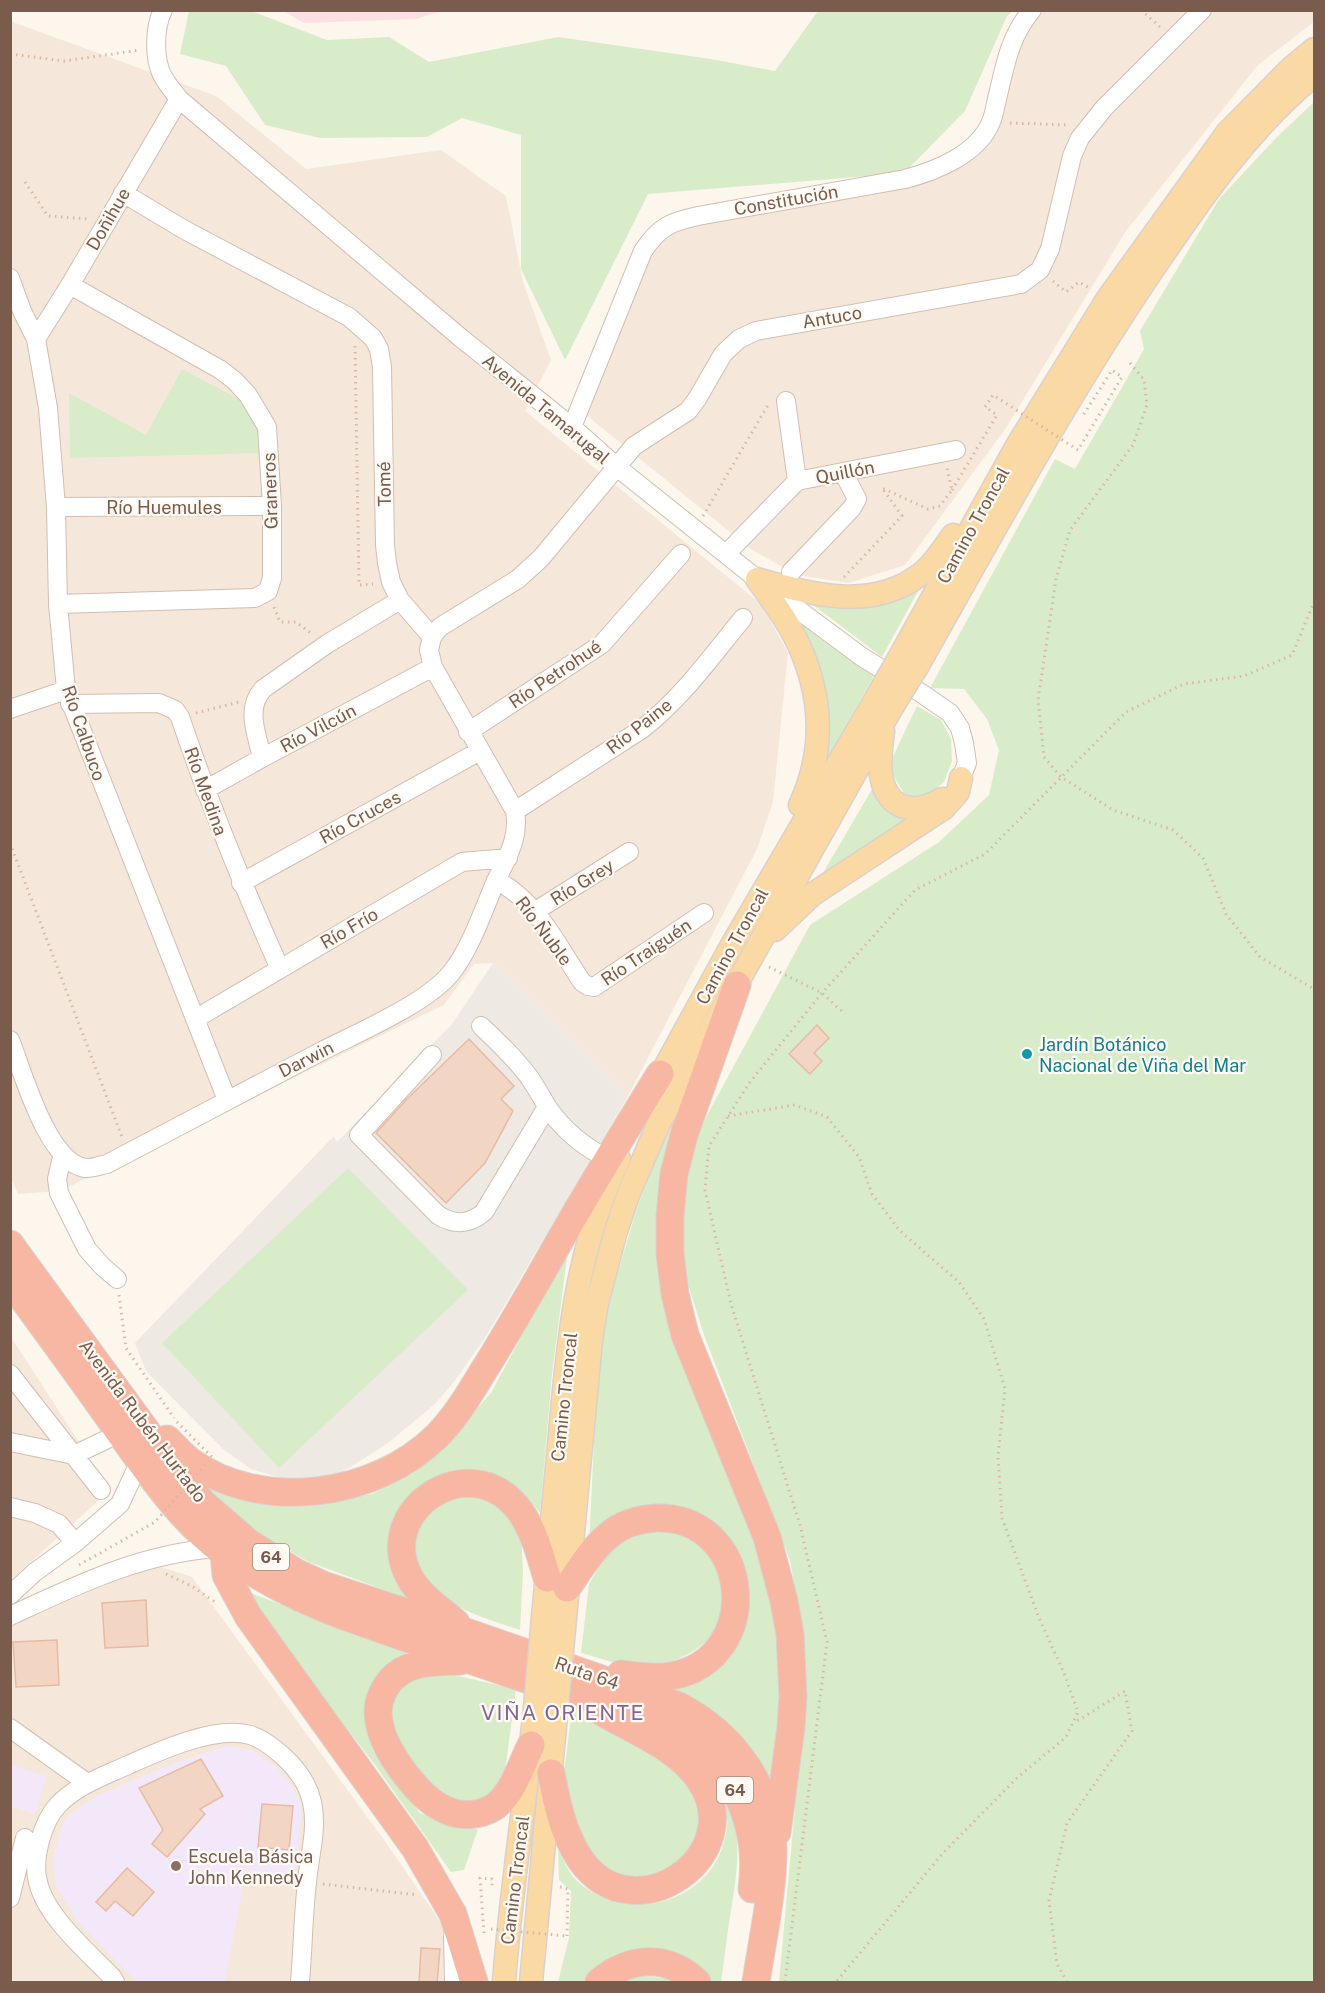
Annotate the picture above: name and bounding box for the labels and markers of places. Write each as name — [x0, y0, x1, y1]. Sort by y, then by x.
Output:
place label: Jardín Botánico Nacional de Viña del Mar — [1039, 1034, 1246, 1076]
marker: Jardín Botánico Nacional de Viña del Mar — [1020, 1047, 1034, 1061]
place label: Escuela Básica John Kennedy — [188, 1846, 313, 1888]
marker: Escuela Básica John Kennedy — [169, 1859, 183, 1873]

